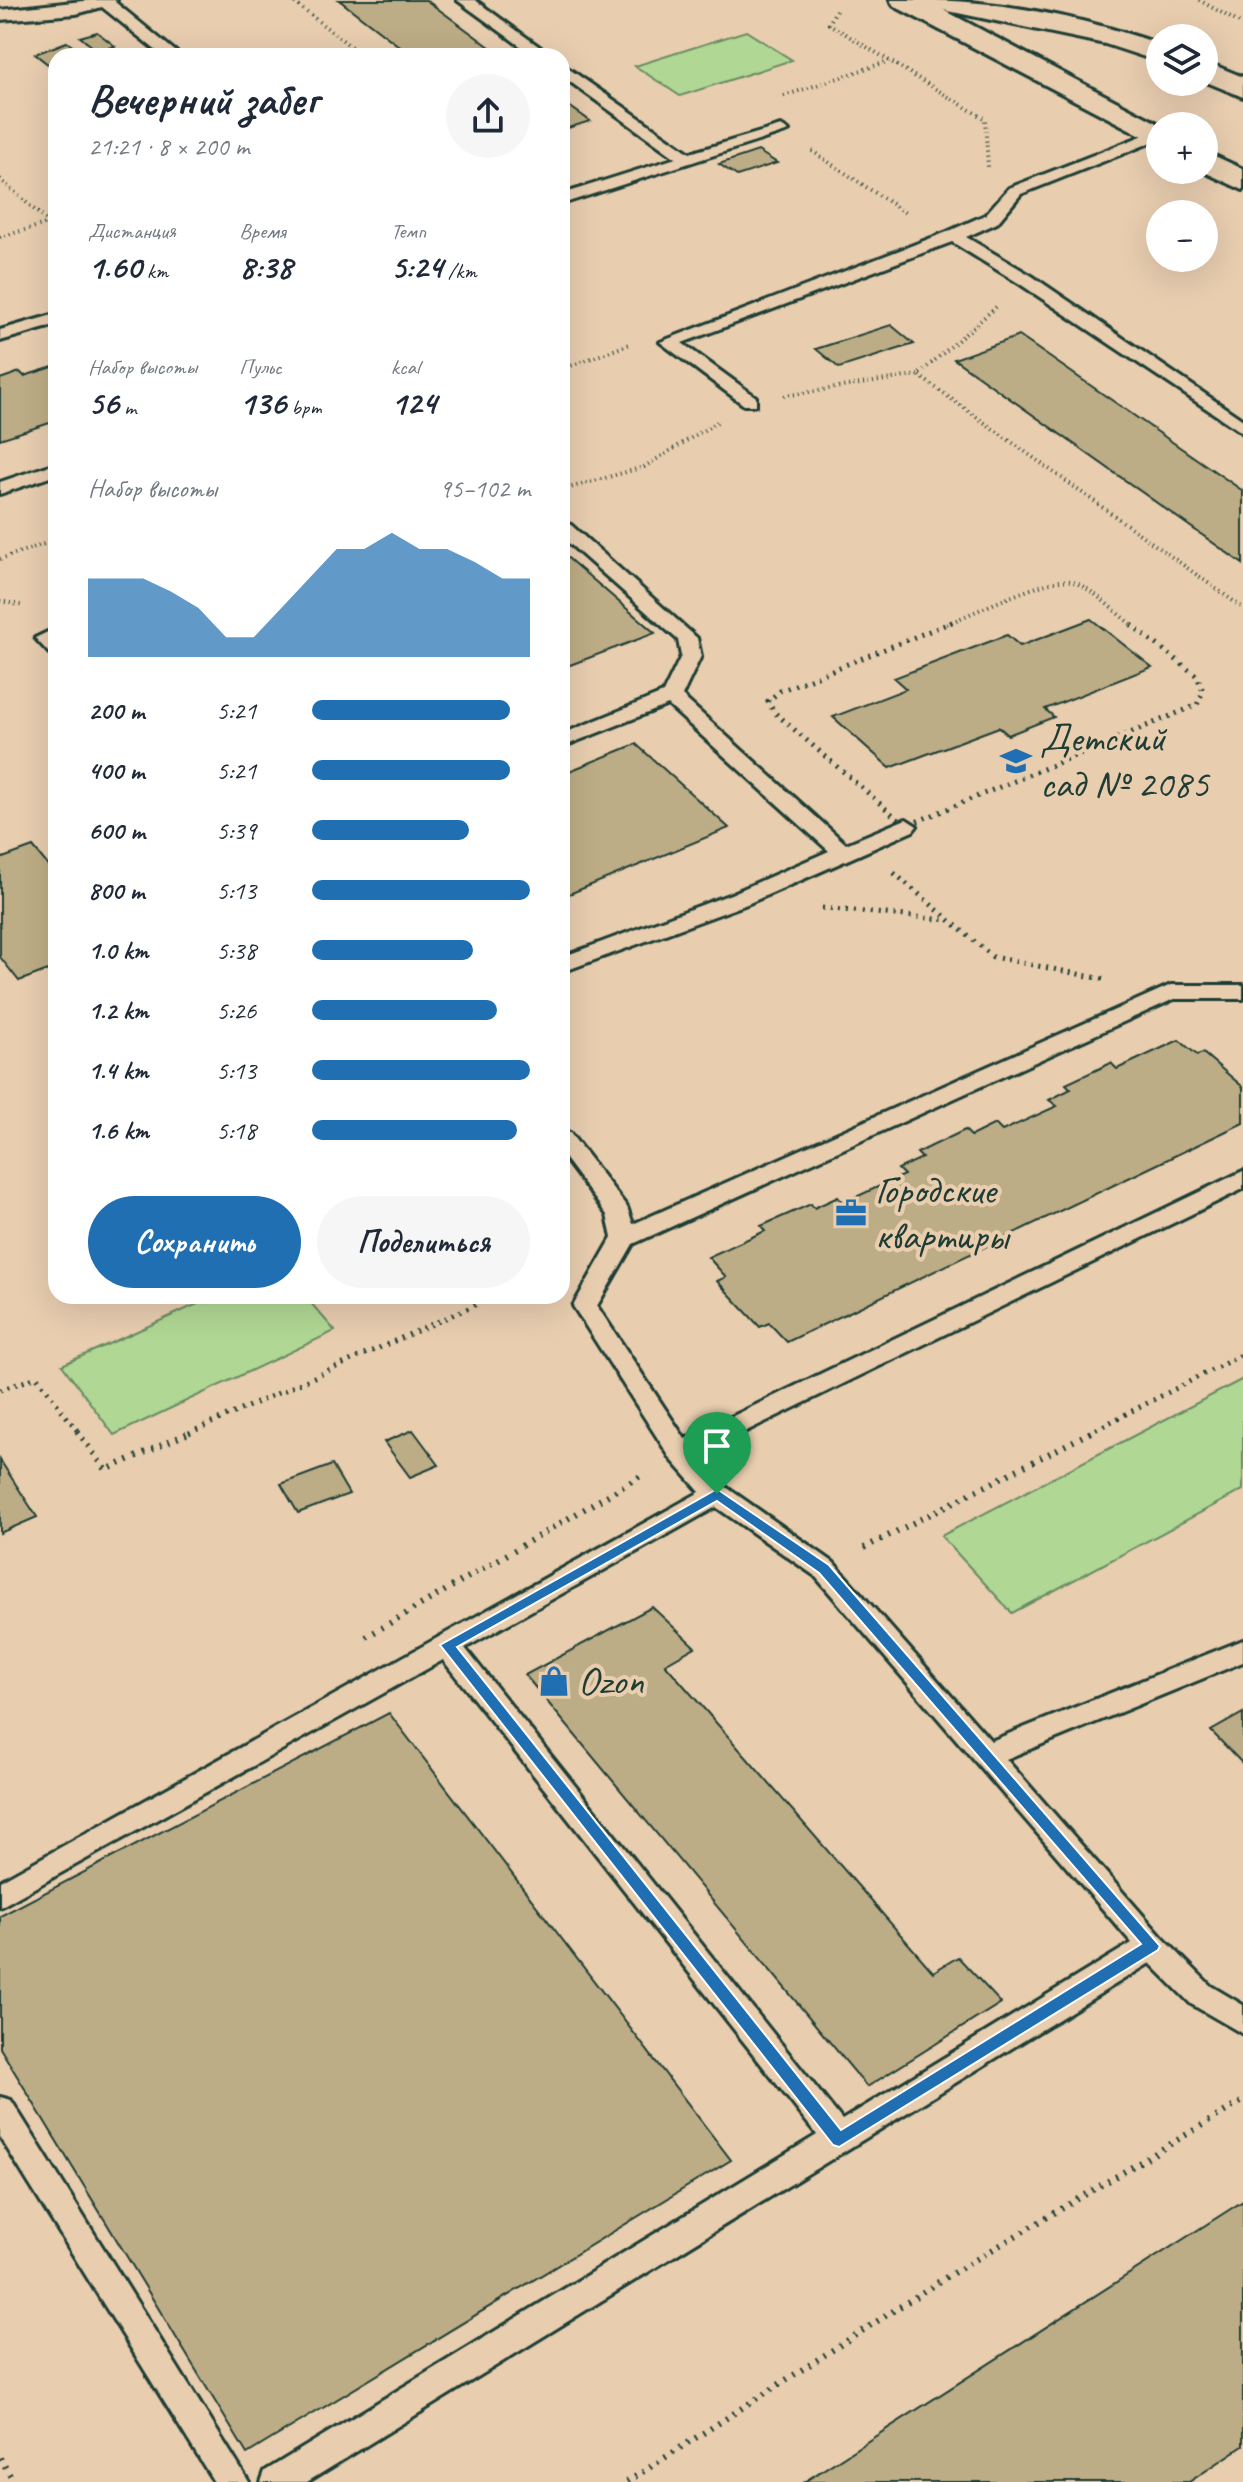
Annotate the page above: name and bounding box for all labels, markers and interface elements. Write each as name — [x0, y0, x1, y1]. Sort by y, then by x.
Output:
map controls — [1146, 24, 1218, 272]
button: layers — [1146, 24, 1218, 96]
text: Вечерний забег — [88, 72, 318, 127]
button: share — [446, 74, 530, 158]
button: + — [1146, 112, 1218, 184]
text: 21:21 · 8 × 200 m — [88, 130, 249, 163]
button: − — [1146, 200, 1218, 272]
text: Дистанция — [88, 217, 176, 245]
text: Время — [239, 217, 286, 245]
text: Темп — [391, 217, 426, 245]
text: 1.60 — [88, 245, 141, 288]
text: 8:38 — [239, 245, 292, 288]
text: 5:24 — [391, 245, 443, 288]
text: km — [141, 257, 168, 285]
text: /km — [443, 257, 477, 285]
text: Набор высоты — [88, 353, 197, 381]
text: Пульс — [239, 353, 282, 381]
text: kcal — [391, 353, 420, 381]
text: 56 — [88, 381, 119, 424]
text: 136 — [239, 381, 286, 424]
text: 124 — [391, 381, 437, 424]
text: m — [119, 393, 136, 421]
text: bpm — [286, 393, 321, 421]
text: Набор высоты — [88, 472, 217, 505]
text: 95–102 m — [439, 472, 530, 505]
text: 200 m — [88, 694, 144, 727]
text: 5:21 — [216, 694, 256, 727]
place label: Детский сад № 2085 — [1040, 713, 1211, 809]
school or university icon: Детский сад № 2085 — [999, 744, 1033, 778]
text: 400 m — [88, 754, 144, 787]
text: 5:21 — [216, 754, 256, 787]
text: 600 m — [88, 814, 145, 847]
text: 5:39 — [216, 814, 256, 847]
text: 800 m — [88, 874, 144, 907]
text: 5:13 — [216, 874, 256, 907]
text: 1.0 km — [88, 934, 148, 967]
text: 5:38 — [216, 934, 256, 967]
text: 1.2 km — [88, 994, 148, 1027]
text: 5:26 — [216, 994, 256, 1027]
text: 1.4 km — [88, 1054, 148, 1087]
text: 5:13 — [216, 1054, 256, 1087]
text: 1.6 km — [88, 1114, 149, 1147]
text: 5:18 — [216, 1114, 256, 1147]
place label: Городские квартиры — [875, 1165, 1011, 1261]
button: Сохранить — [88, 1196, 301, 1288]
button: Поделиться — [317, 1196, 530, 1288]
office icon: Городские квартиры — [834, 1196, 868, 1230]
pin — [683, 1412, 751, 1494]
icon: arrive — [695, 1424, 739, 1468]
place label: Ozon — [578, 1656, 645, 1706]
shop icon: Ozon — [537, 1664, 571, 1698]

